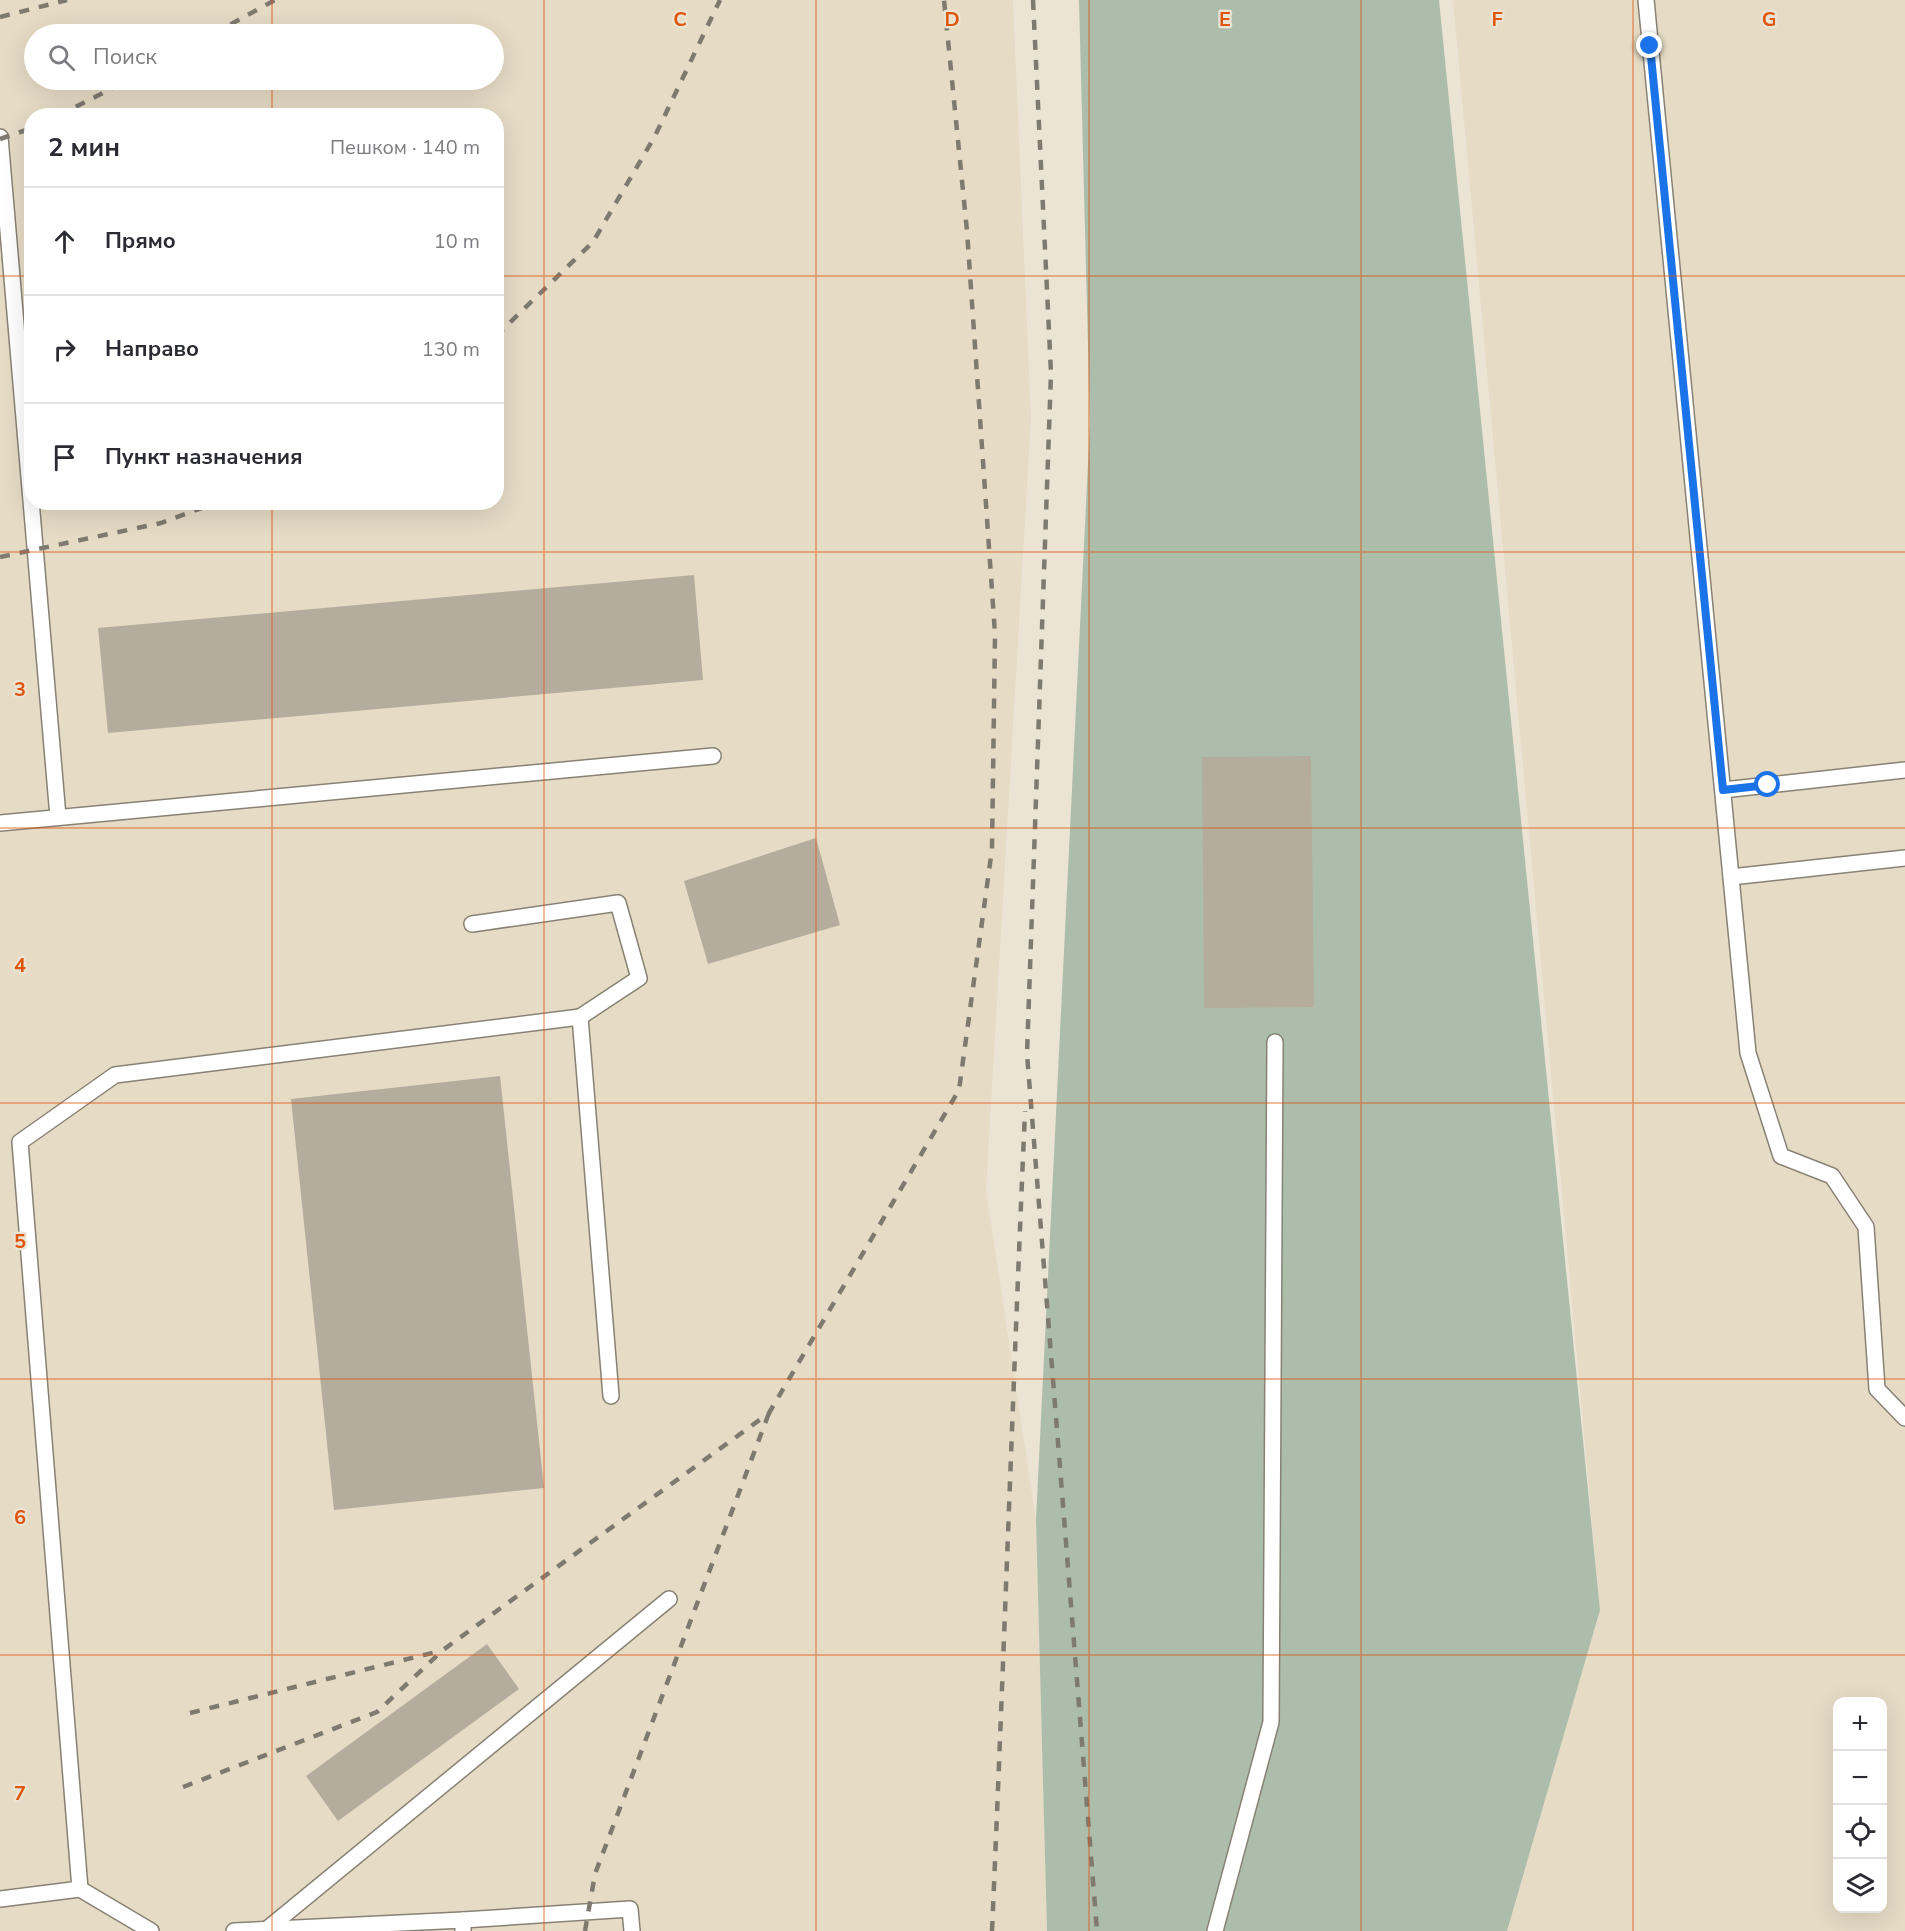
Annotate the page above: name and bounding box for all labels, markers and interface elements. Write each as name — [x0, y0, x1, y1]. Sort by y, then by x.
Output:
text: C — [673, 6, 687, 33]
text: D — [944, 6, 960, 33]
text: E — [1219, 6, 1231, 33]
text: F — [1491, 6, 1503, 33]
text: G — [1762, 6, 1776, 33]
search box — [24, 24, 504, 90]
route end — [1636, 32, 1662, 58]
icon: search — [45, 41, 78, 74]
text: Поиск — [93, 42, 157, 72]
text: 2 мин — [48, 130, 120, 165]
text: Пешком · 140 m — [330, 134, 480, 161]
icon: ahead — [48, 225, 81, 258]
text: Прямо — [105, 226, 176, 256]
text: 10 m — [434, 228, 480, 255]
icon: right — [48, 333, 81, 366]
text: Направо — [105, 334, 199, 364]
text: 130 m — [422, 336, 480, 363]
icon: arrive — [48, 441, 81, 474]
text: Пункт назначения — [105, 442, 303, 472]
text: 3 — [14, 676, 26, 703]
route start — [1754, 771, 1780, 797]
text: 4 — [14, 952, 26, 979]
text: 5 — [14, 1228, 26, 1255]
text: 6 — [14, 1504, 26, 1531]
map controls — [1833, 1697, 1887, 1913]
button: + — [1833, 1697, 1887, 1751]
button: − — [1833, 1751, 1887, 1805]
text: 7 — [14, 1780, 26, 1807]
button: locate — [1833, 1805, 1887, 1859]
button: layers — [1833, 1859, 1887, 1913]

